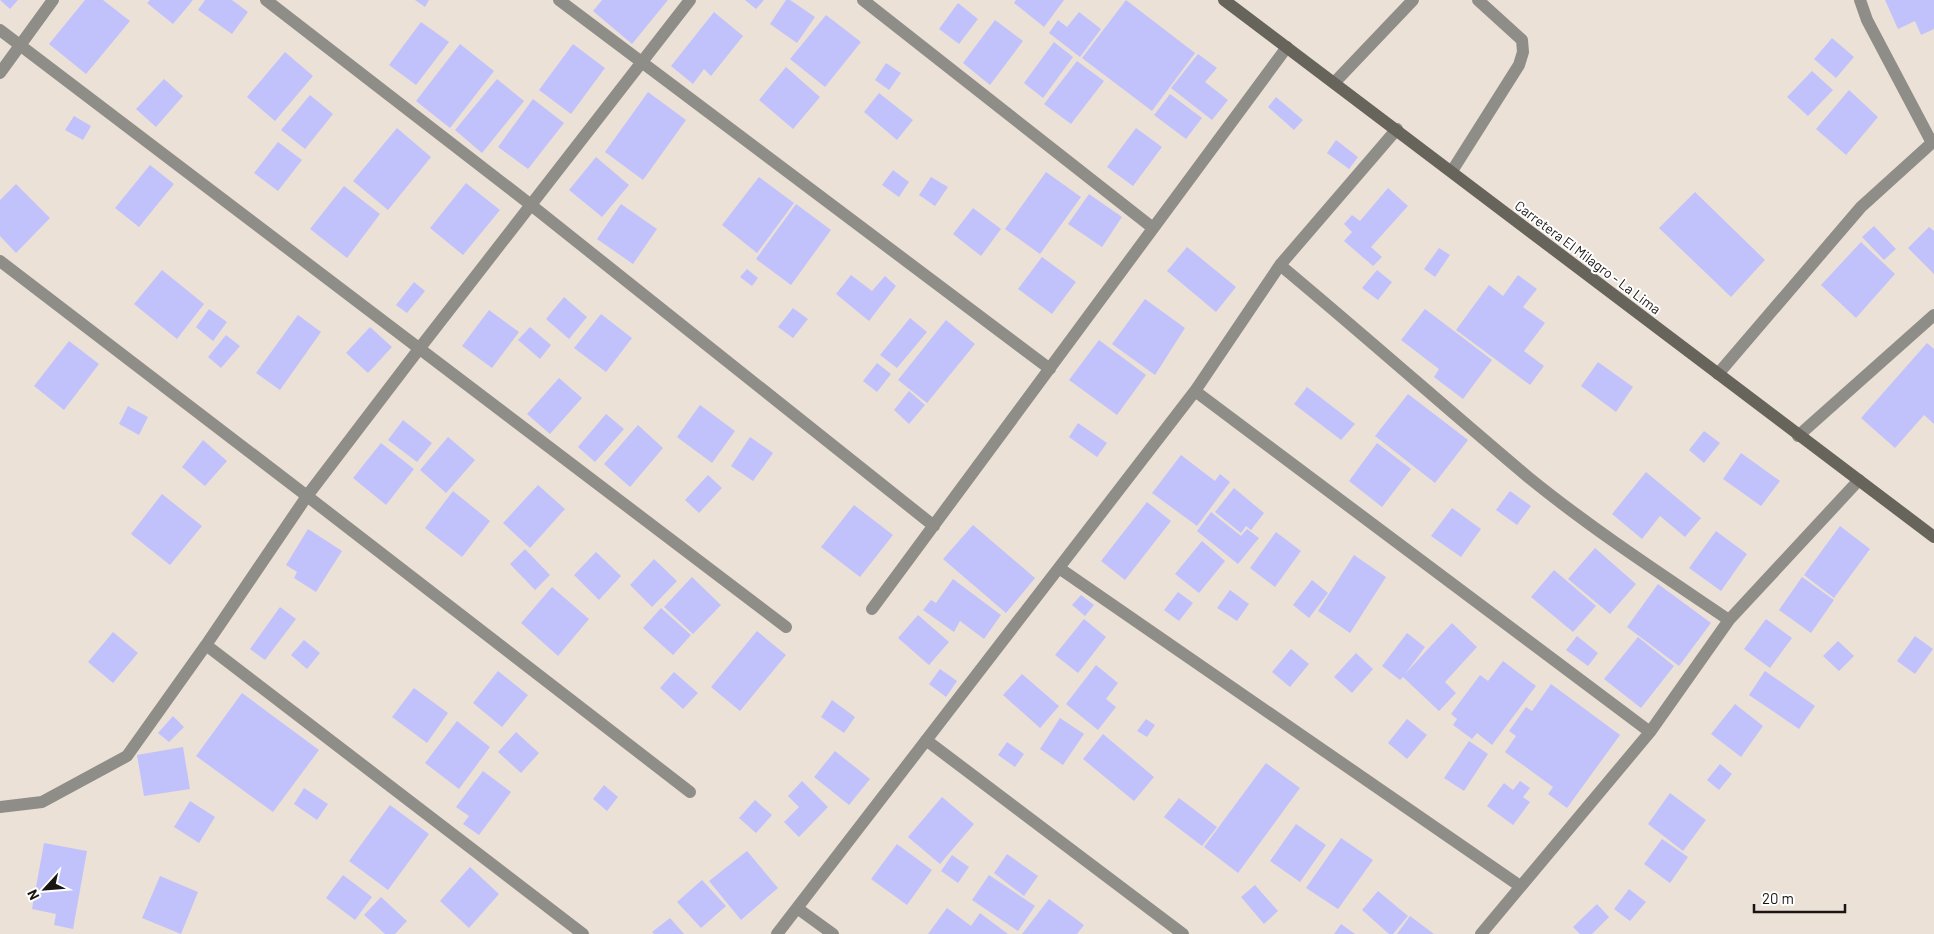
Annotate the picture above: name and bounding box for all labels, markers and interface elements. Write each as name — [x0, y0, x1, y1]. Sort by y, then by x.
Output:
street label: Carretera El Milagro - La Lima — [1512, 197, 1664, 317]
north arrow — [20, 864, 70, 914]
scale bar — [1754, 882, 1845, 914]
text: N — [23, 887, 43, 903]
text: 20 m — [1762, 889, 1794, 907]

